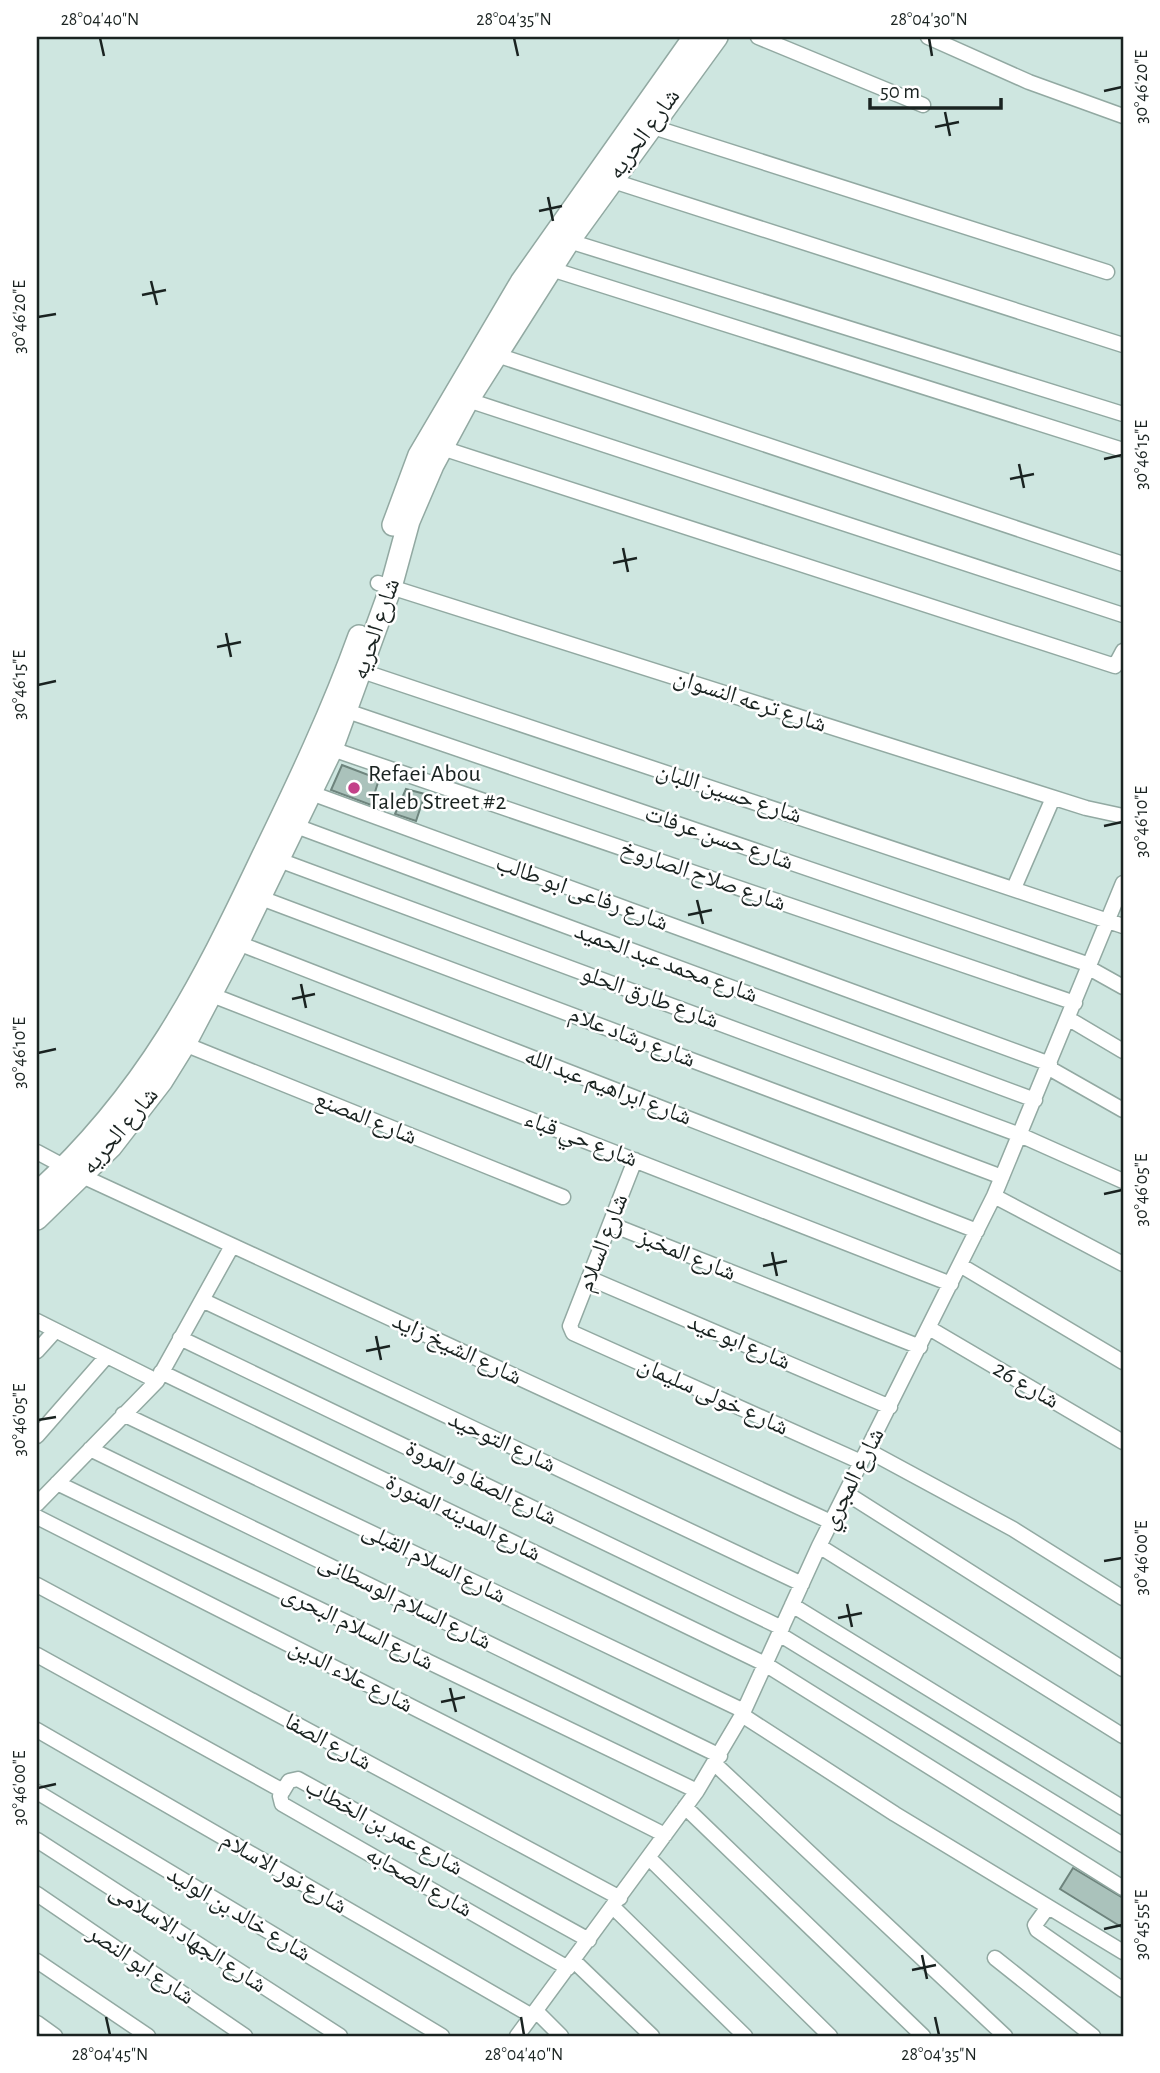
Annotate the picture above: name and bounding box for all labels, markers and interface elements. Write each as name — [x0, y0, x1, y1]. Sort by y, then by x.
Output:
text: 28°04'40"N — [61, 11, 139, 29]
text: 28°04'35"N — [476, 11, 552, 29]
text: 28°04'30"N — [890, 11, 968, 29]
text: 30°46'20"E — [1133, 50, 1151, 124]
scale bar — [870, 66, 1001, 110]
text: 50 m — [880, 81, 920, 102]
street label: شارع الحريه — [603, 84, 686, 185]
text: 30°46'20"E — [11, 280, 29, 354]
text: 30°46'15"E — [1133, 420, 1151, 490]
street label: شارع الحريه — [348, 575, 406, 683]
text: 30°46'15"E — [11, 650, 29, 720]
street label: شارع ترعه النسوان — [670, 665, 829, 739]
street label: شارع حسين اللبان — [653, 758, 805, 830]
place label: Refaei Abou Taleb Street #2 — [368, 762, 506, 814]
marker: Refaei Abou Taleb Street #2 — [346, 780, 362, 796]
text: 30°46'10"E — [1133, 786, 1151, 858]
street label: شارع حسن عرفات — [641, 801, 796, 877]
street label: شارع صلاح الصاروخ — [616, 836, 789, 918]
street label: شارع رفاعى ابو طالب — [492, 851, 671, 937]
street label: شارع محمد عبد الحميد — [571, 919, 761, 1009]
street label: شارع طارق الحلو — [577, 961, 722, 1035]
street label: شارع رشاد علام — [564, 1002, 698, 1075]
text: 30°46'10"E — [11, 1017, 29, 1089]
street label: شارع ابراهيم عبد الله — [520, 1044, 695, 1133]
street label: شارع الحريه — [77, 1083, 165, 1180]
street label: شارع المصنع — [311, 1087, 420, 1151]
street label: شارع حي قباء — [519, 1106, 641, 1177]
text: 30°46'05"E — [1133, 1153, 1151, 1227]
street label: شارع السلام — [573, 1191, 635, 1296]
street label: شارع المخبز — [633, 1224, 739, 1287]
street label: شارع الشيخ زايد — [388, 1309, 525, 1391]
street label: شارع ابو عيد — [683, 1310, 794, 1376]
street label: شارع خولى سليمان — [633, 1352, 792, 1442]
street label: شارع 26 — [988, 1357, 1063, 1415]
text: 30°46'05"E — [11, 1383, 29, 1457]
street label: شارع التوحيد — [444, 1407, 559, 1479]
street label: شارع المجري — [817, 1424, 894, 1537]
street label: شارع الصفا و المروة — [401, 1436, 560, 1532]
street label: شارع المدينه المنورة — [381, 1470, 545, 1568]
street label: شارع السلام القبلى — [357, 1518, 509, 1611]
text: 30°46'00"E — [1133, 1520, 1151, 1596]
street label: شارع السلام الوسطانى — [314, 1550, 495, 1657]
street label: شارع السلام البحرى — [277, 1581, 437, 1678]
street label: شارع علاء الدين — [284, 1635, 417, 1719]
street label: شارع الصفا — [280, 1709, 375, 1777]
text: 30°46'00"E — [11, 1750, 29, 1826]
street label: شارع عمر بن الخطاب — [300, 1774, 467, 1882]
street label: شارع نور الاسلام — [215, 1827, 351, 1921]
street label: شارع الصحابه — [361, 1842, 476, 1924]
street label: شارع خالد بن الوليد — [162, 1862, 315, 1968]
street label: شارع الجهاد الاسلامى — [104, 1879, 271, 1999]
text: 30°45'55"E — [1133, 1890, 1151, 1960]
street label: شارع ابو النصر — [81, 1920, 199, 2011]
text: 28°04'45"N — [72, 2046, 148, 2064]
text: 28°04'40"N — [485, 2046, 563, 2064]
text: 28°04'35"N — [901, 2046, 977, 2064]

